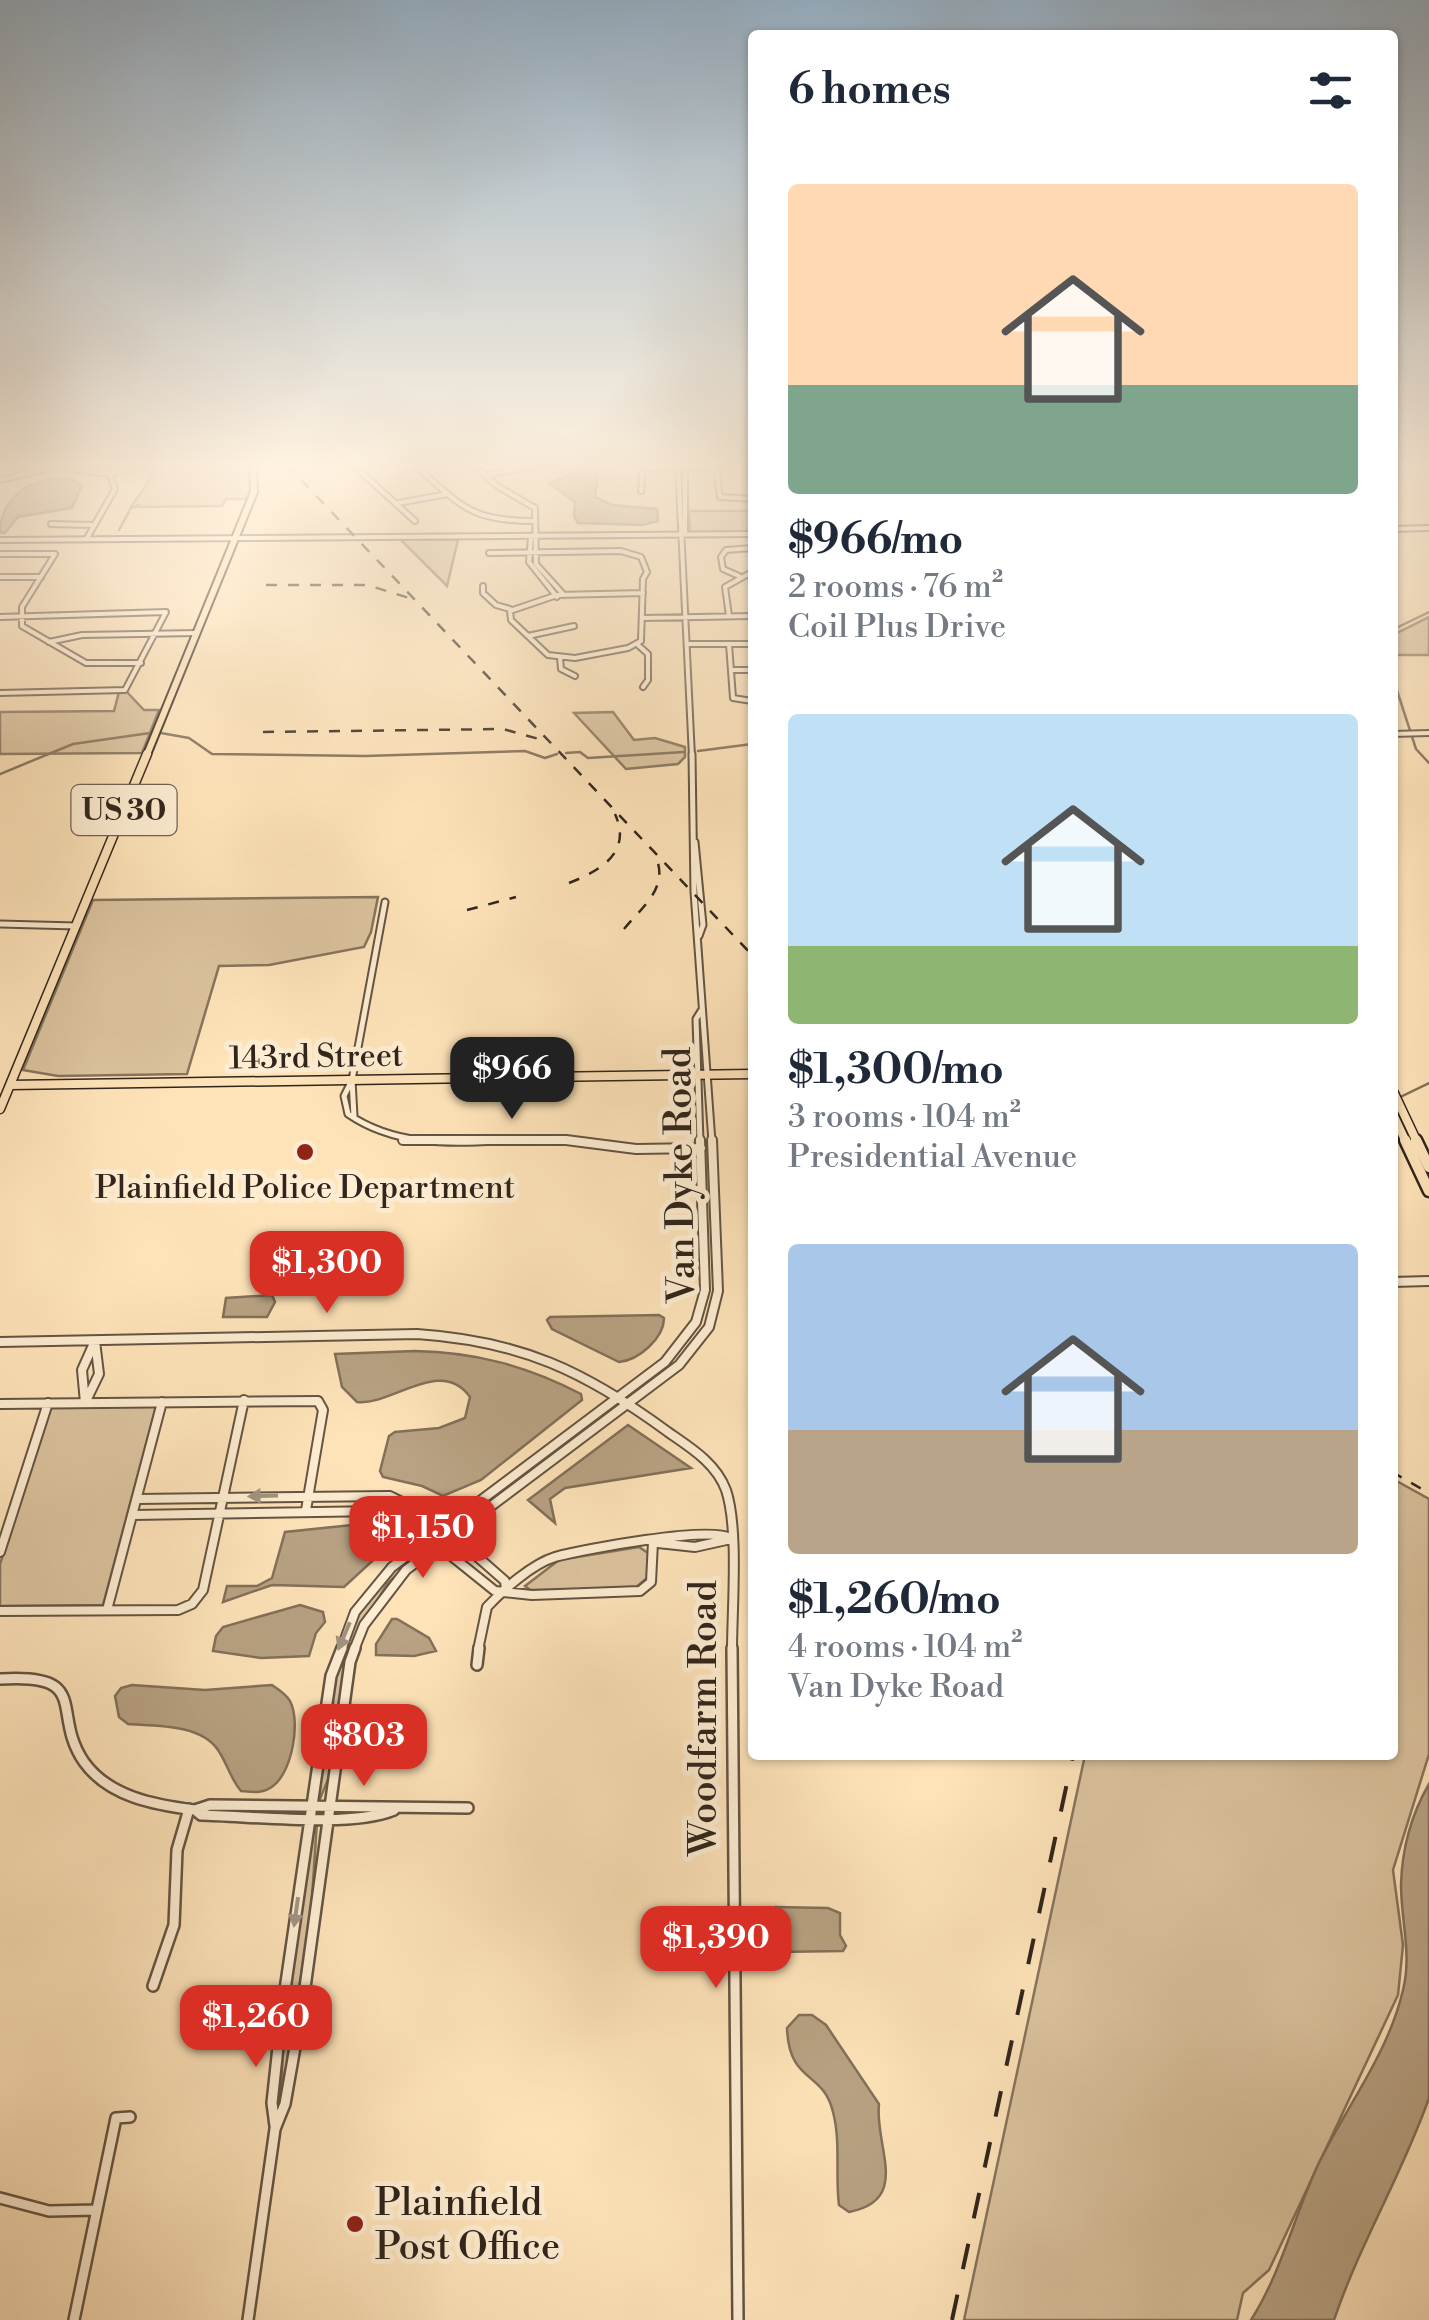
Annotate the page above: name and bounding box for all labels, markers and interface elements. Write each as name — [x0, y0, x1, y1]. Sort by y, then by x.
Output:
icon: filters — [1303, 63, 1358, 118]
text: 6 homes — [788, 64, 951, 117]
icon: home — [983, 249, 1163, 429]
text: $966/mo — [788, 514, 963, 567]
text: 2 rooms · 76 m² — [788, 567, 1003, 607]
text: Coil Plus Drive — [788, 607, 1006, 647]
icon: home — [983, 779, 1163, 959]
road number: US 30 — [72, 785, 176, 835]
street label: 143rd Street — [228, 1035, 404, 1079]
pin: $966 — [453, 1037, 571, 1122]
text: $1,300/mo — [788, 1044, 1004, 1097]
street label: Van Dyke Road — [655, 1046, 706, 1305]
text: $966 — [472, 1049, 552, 1089]
text: 3 rooms · 104 m² — [788, 1097, 1021, 1137]
text: Presidential Avenue — [788, 1137, 1077, 1177]
marker: Plainfield Police Department — [294, 1141, 316, 1163]
place label: Plainfield Police Department — [95, 1168, 515, 1208]
pin: $1,300 — [246, 1231, 408, 1316]
text: $1,300 — [272, 1243, 382, 1283]
icon: home — [983, 1309, 1163, 1489]
one-way arrow — [247, 1488, 279, 1504]
pin: $1,150 — [342, 1496, 504, 1581]
text: $1,150 — [371, 1508, 475, 1548]
text: $1,260/mo — [788, 1574, 1001, 1627]
street label: Woodfarm Road — [681, 1580, 728, 1857]
one-way arrow — [336, 1621, 352, 1651]
text: 4 rooms · 104 m² — [788, 1627, 1022, 1667]
text: Van Dyke Road — [788, 1667, 1004, 1707]
pin: $803 — [305, 1704, 423, 1789]
text: $803 — [323, 1716, 405, 1756]
one-way arrow — [288, 1897, 304, 1929]
pin: $1,390 — [635, 1906, 797, 1991]
text: $1,390 — [662, 1918, 770, 1958]
pin: $1,260 — [175, 1985, 337, 2070]
text: $1,260 — [202, 1997, 310, 2037]
place label: Plainfield Post Office — [375, 2180, 560, 2271]
marker: Plainfield Post Office — [344, 2213, 366, 2235]

